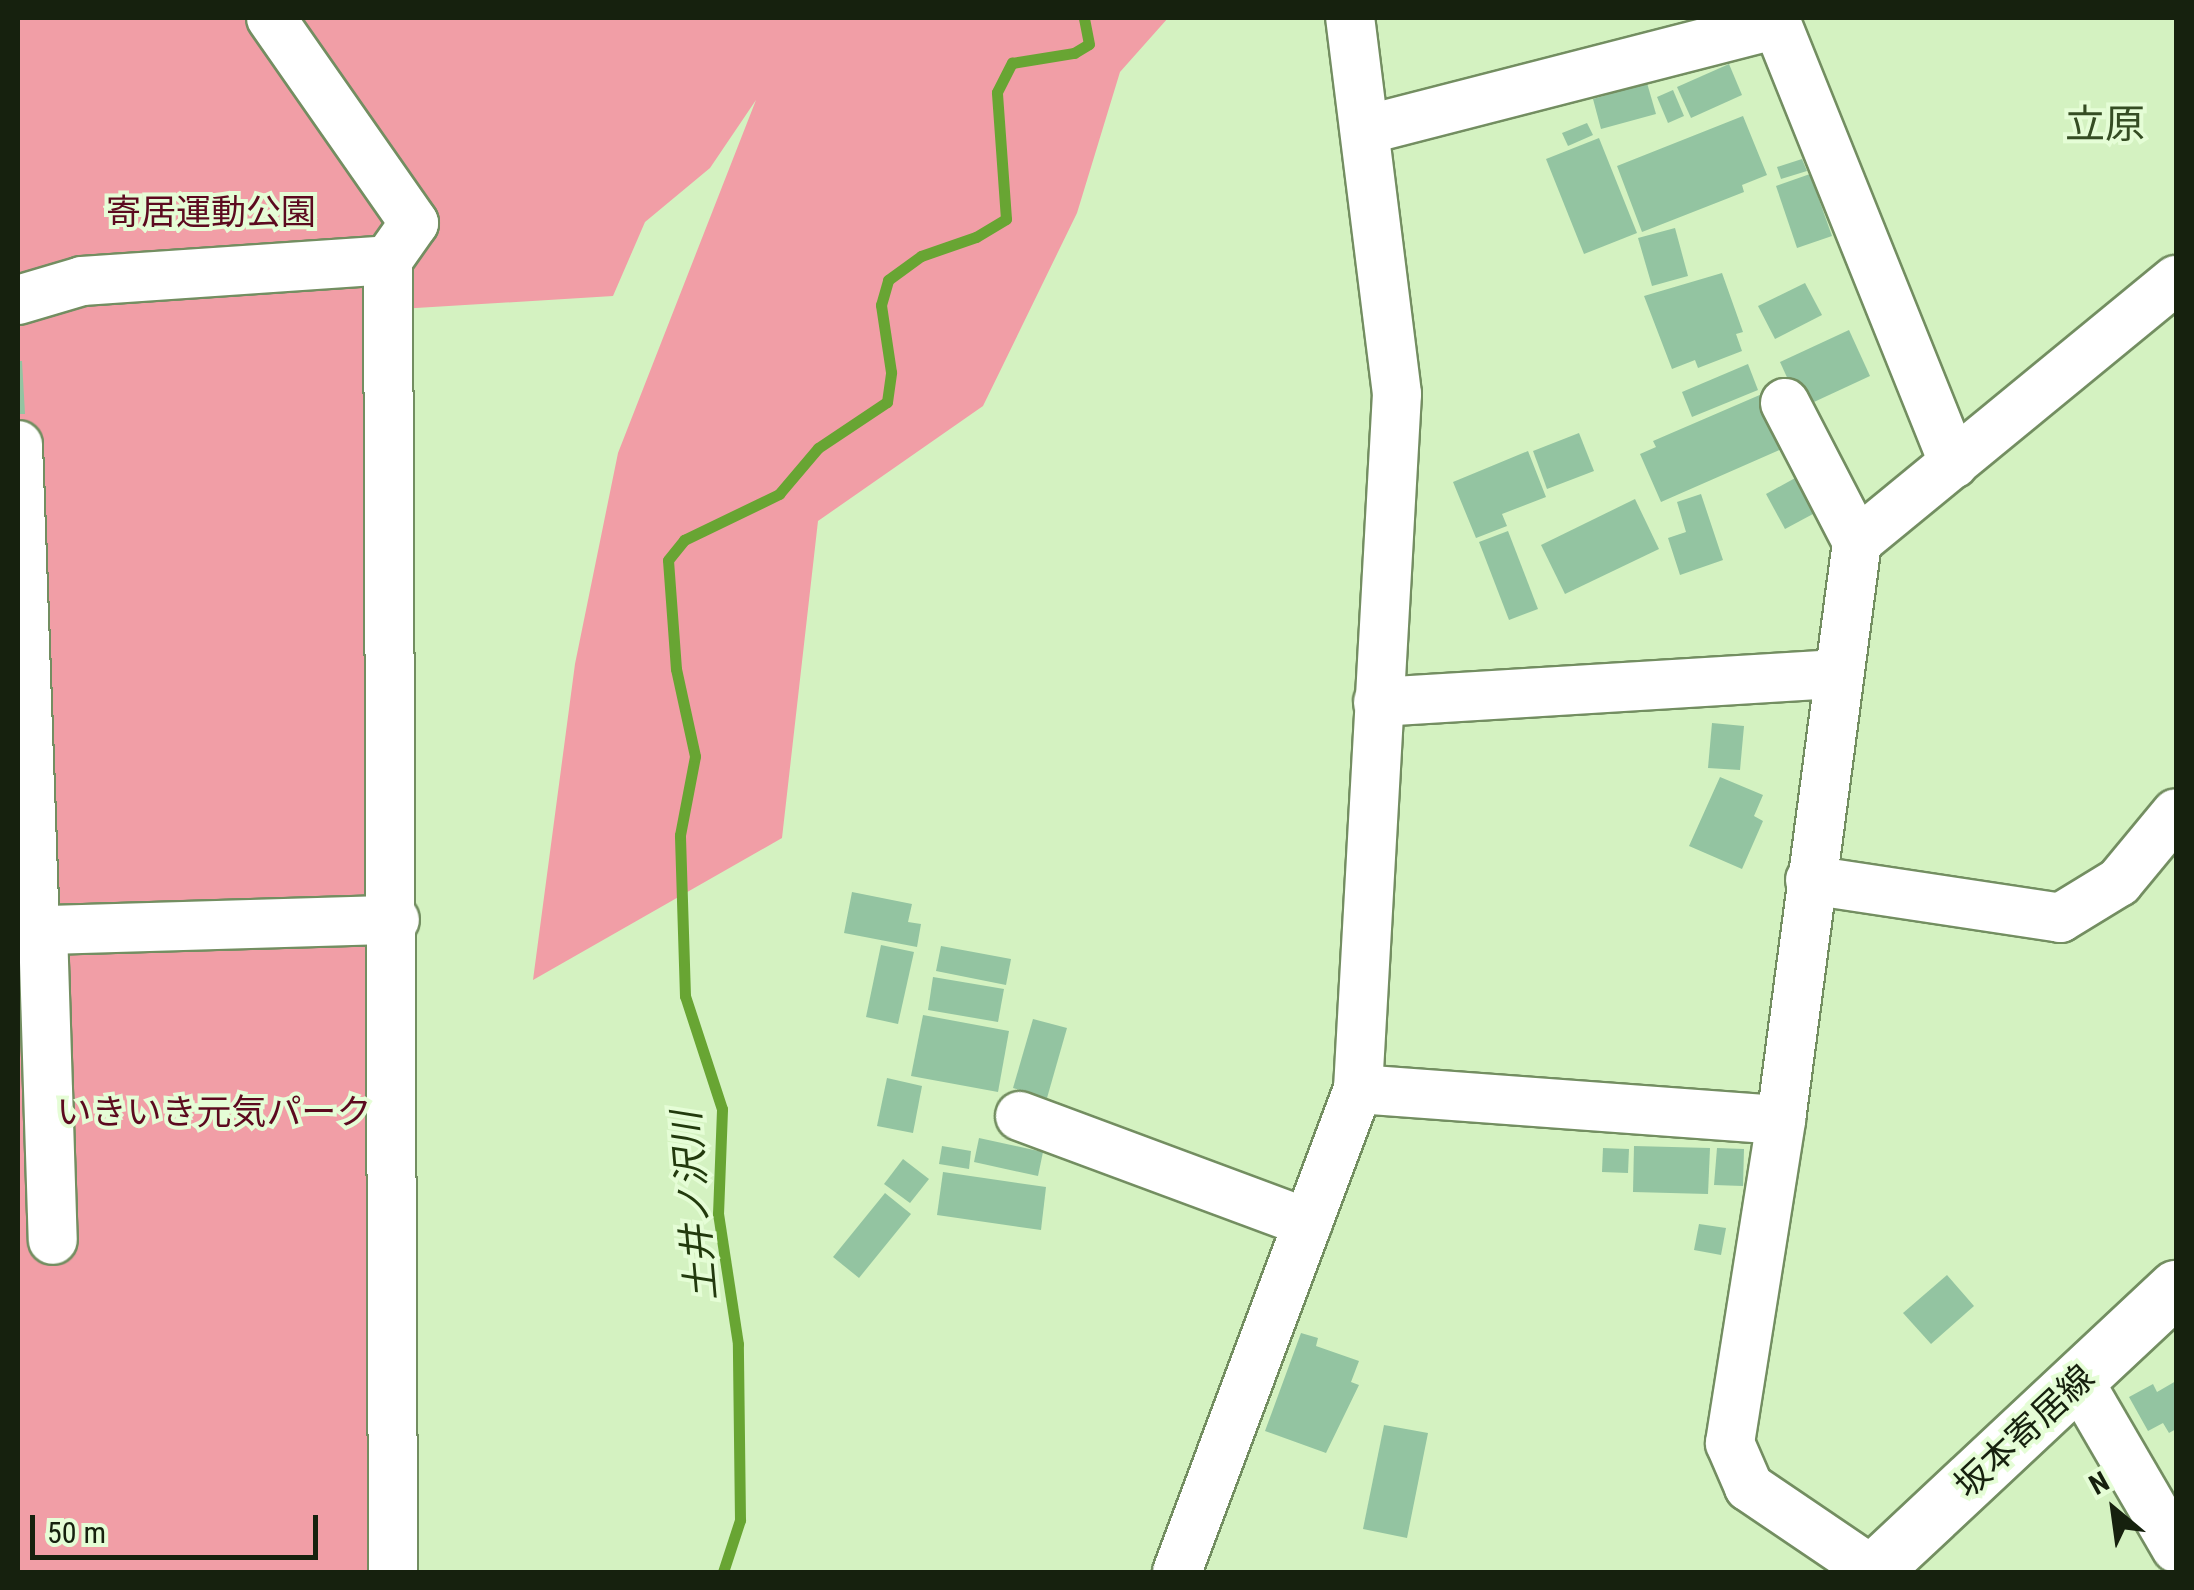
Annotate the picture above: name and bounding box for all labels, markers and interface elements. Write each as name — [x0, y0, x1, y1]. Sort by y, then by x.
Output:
district label: 立原 — [2065, 101, 2145, 149]
park label: 寄居運動公園 — [106, 192, 316, 234]
park label: いきいき元気パーク — [57, 1092, 371, 1134]
water label: 土井ノ沢川 — [664, 1109, 726, 1303]
street label: 坂本寄居線 — [1947, 1357, 2103, 1507]
north arrow — [2064, 1460, 2164, 1560]
text: N — [2084, 1465, 2115, 1502]
scale bar — [35, 1495, 322, 1557]
text: 50 m — [47, 1515, 106, 1550]

